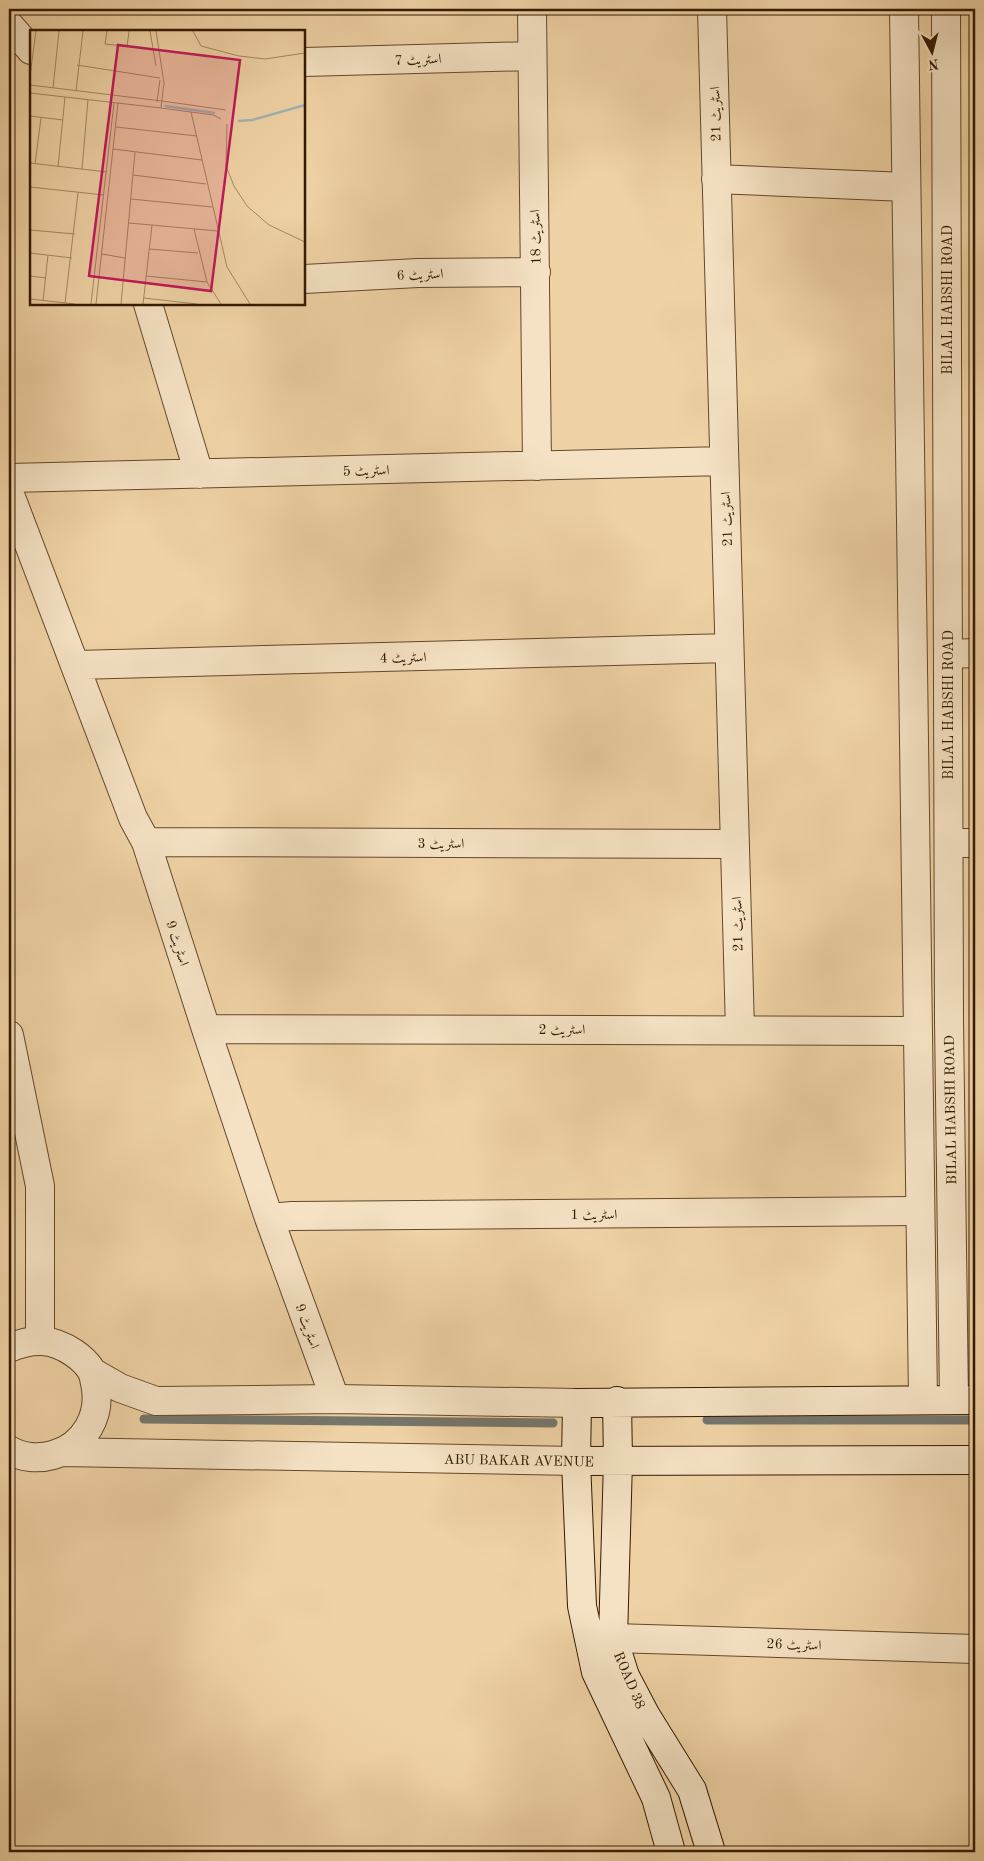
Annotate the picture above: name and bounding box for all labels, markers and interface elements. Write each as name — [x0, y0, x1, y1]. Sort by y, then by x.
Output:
north arrow — [906, 28, 956, 78]
inset map — [30, 30, 305, 305]
street label: اسٹریٹ 7 — [394, 52, 442, 69]
text: N — [927, 56, 940, 72]
street label: اسٹریٹ 21 — [709, 86, 724, 142]
street label: اسٹریٹ 18 — [529, 209, 544, 265]
street label: BILAL HABSHI ROAD — [941, 225, 955, 375]
street label: اسٹریٹ 6 — [396, 267, 444, 284]
street label: اسٹریٹ 5 — [342, 464, 390, 479]
street label: اسٹریٹ 21 — [719, 491, 736, 547]
street label: BILAL HABSHI ROAD — [942, 630, 956, 780]
street label: اسٹریٹ 4 — [379, 651, 427, 666]
street label: اسٹریٹ 3 — [418, 837, 464, 852]
street label: اسٹریٹ 21 — [731, 896, 746, 952]
street label: اسٹریٹ 9 — [162, 919, 191, 968]
street label: اسٹریٹ 2 — [539, 1023, 585, 1038]
street label: BILAL HABSHI ROAD — [943, 1035, 959, 1185]
street label: اسٹریٹ 1 — [571, 1208, 617, 1223]
street label: اسٹریٹ 9 — [292, 1302, 322, 1351]
street label: ABU BAKAR AVENUE — [444, 1453, 594, 1469]
street label: اسٹریٹ 26 — [766, 1637, 822, 1654]
street label: ROAD 38 — [611, 1650, 647, 1711]

